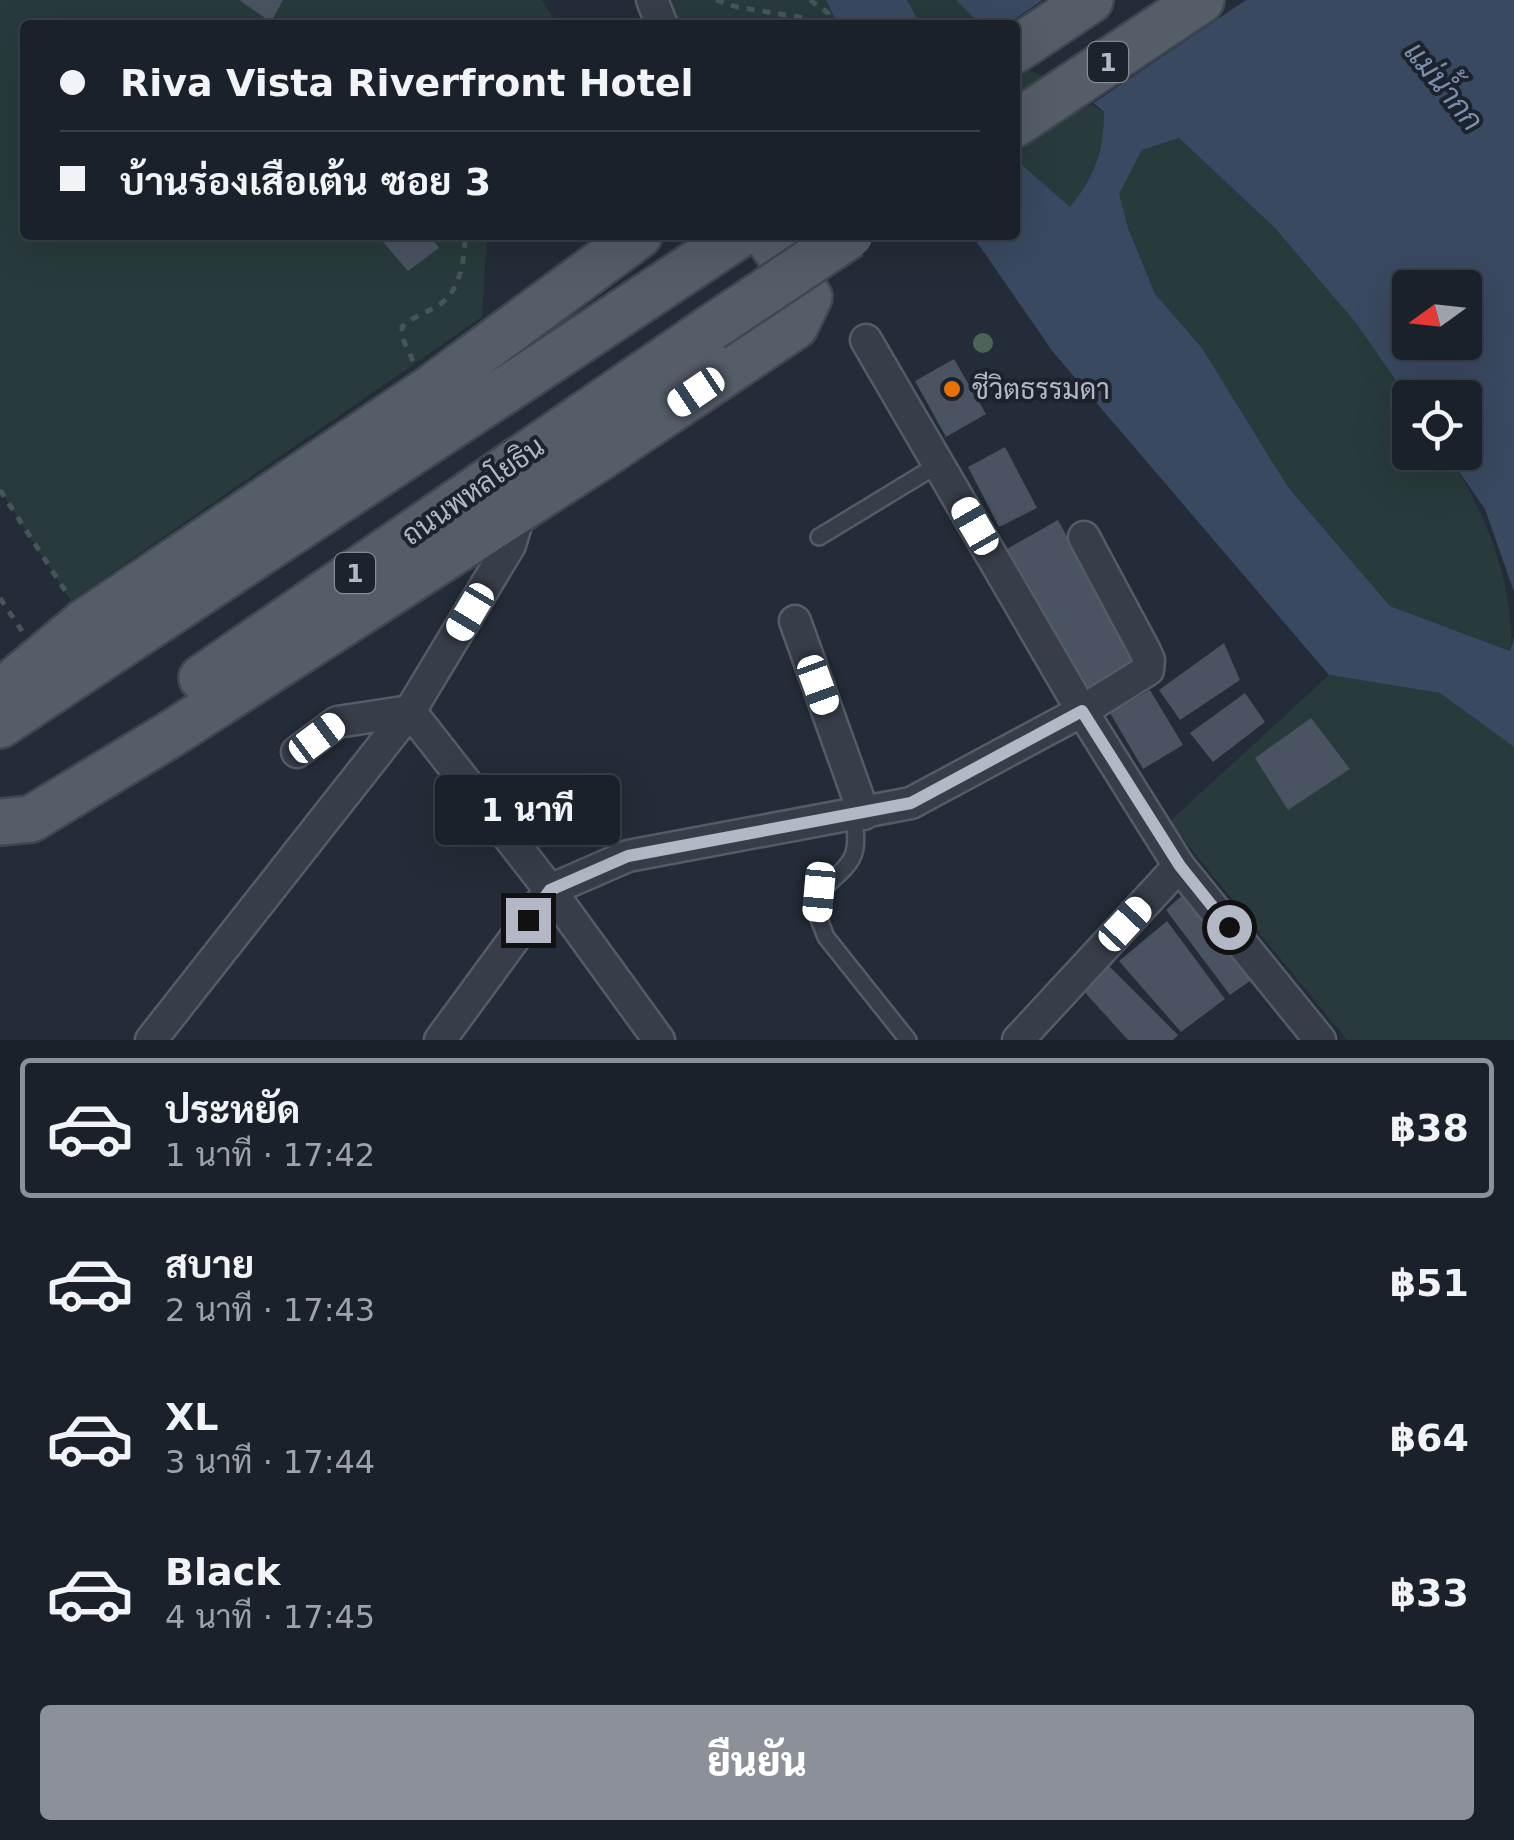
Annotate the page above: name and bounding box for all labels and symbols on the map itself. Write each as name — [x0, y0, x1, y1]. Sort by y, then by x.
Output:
water label: แม่น้ำกก — [1398, 29, 1497, 137]
road number: 1 — [1088, 42, 1128, 82]
north arrow — [1392, 270, 1482, 360]
car — [663, 363, 729, 421]
place label: ชีวิตธรรมดา — [972, 371, 1110, 406]
marker: ชีวิตธรรมดา — [941, 378, 963, 400]
street label: ถนนพหลโยธิน — [394, 427, 550, 552]
car — [947, 493, 1003, 559]
road number: 1 — [335, 553, 375, 593]
car — [442, 579, 498, 645]
car — [794, 652, 842, 718]
car — [284, 708, 350, 768]
callout: 1 นาที — [436, 775, 620, 845]
car — [801, 861, 837, 923]
car — [1094, 892, 1156, 956]
route end — [506, 898, 551, 943]
route start — [1207, 905, 1252, 950]

